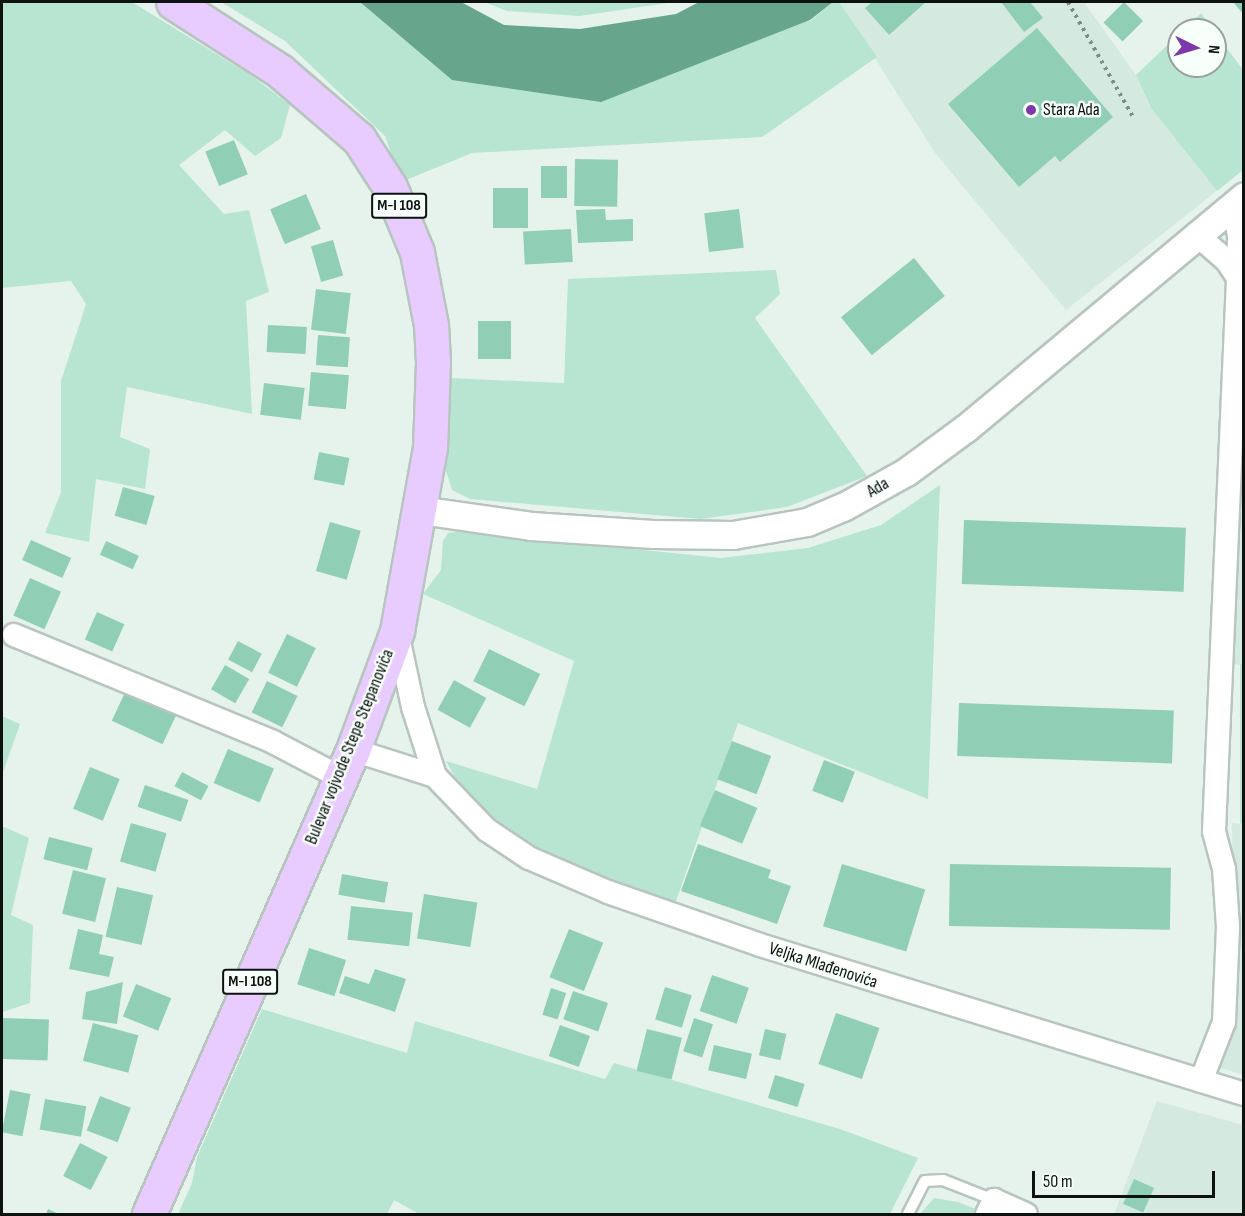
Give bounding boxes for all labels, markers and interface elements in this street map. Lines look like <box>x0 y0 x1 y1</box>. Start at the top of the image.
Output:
north arrow <box>1167 18 1227 78</box>
text: N <box>1204 44 1223 55</box>
place label: Stara Ada <box>1043 99 1100 121</box>
marker: Stara Ada <box>1024 103 1038 117</box>
road number: M-I 108 <box>370 193 428 219</box>
street label: Ada <box>863 473 893 503</box>
street label: Bulevar vojvode Stepe Stepanovića <box>301 646 399 848</box>
street label: Veljka Mlađenovića <box>766 938 880 994</box>
road number: M-I 108 <box>222 969 278 995</box>
scale bar <box>1035 1159 1218 1197</box>
text: 50 m <box>1043 1171 1073 1192</box>

